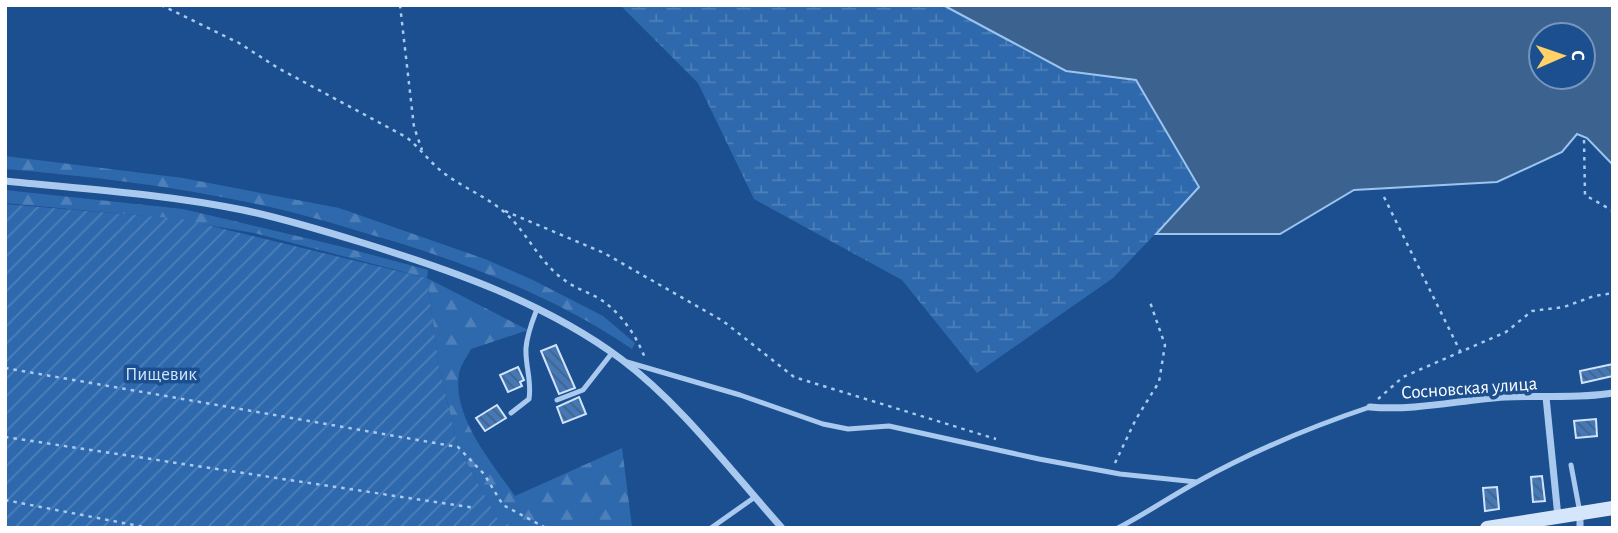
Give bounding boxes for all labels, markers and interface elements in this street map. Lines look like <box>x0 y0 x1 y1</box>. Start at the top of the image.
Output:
north arrow <box>1527 21 1597 91</box>
text: С <box>1568 50 1587 61</box>
park label: Пищевик <box>125 365 197 384</box>
street label: Сосновская улица <box>1400 374 1538 403</box>

